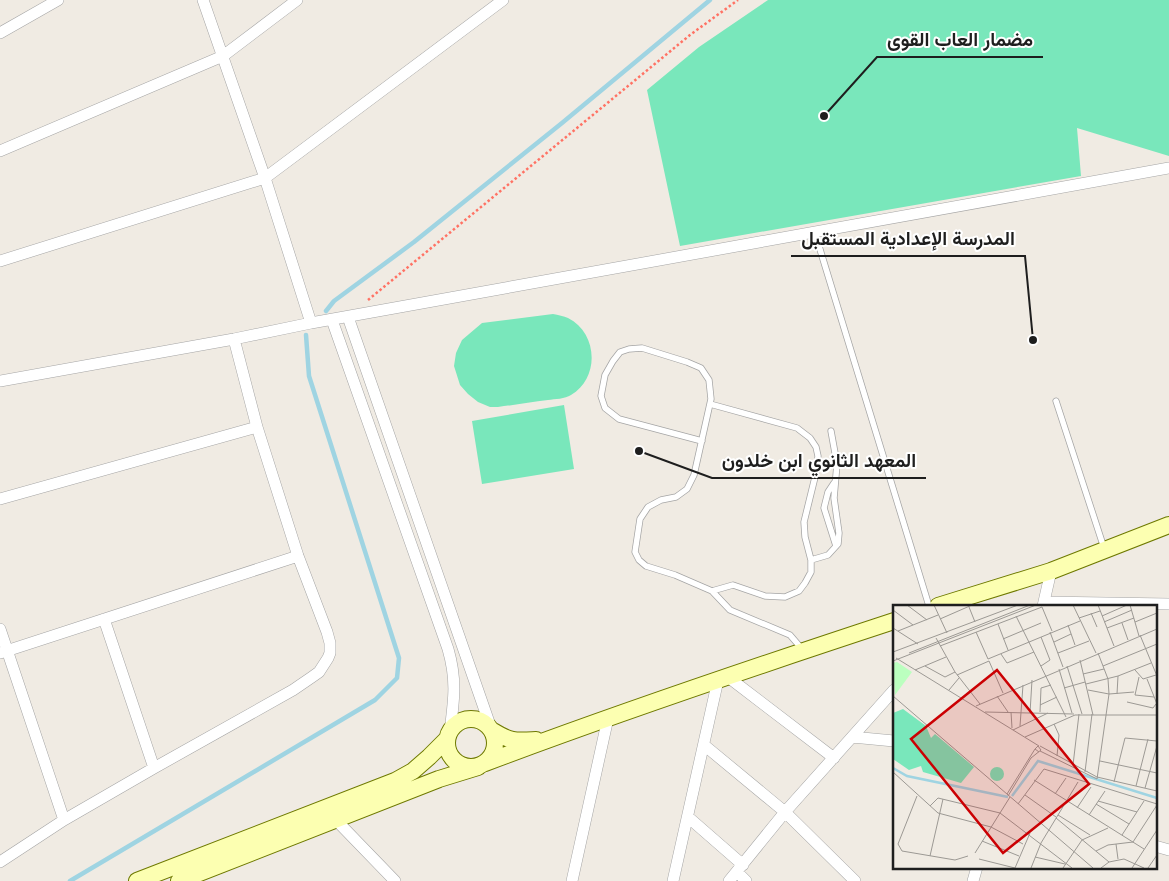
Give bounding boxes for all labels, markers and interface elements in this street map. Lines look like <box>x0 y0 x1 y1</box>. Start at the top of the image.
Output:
callout: مضمار العاب القوى <box>877 23 1043 57</box>
text: مضمار العاب القوى <box>887 27 1033 53</box>
callout: المدرسة الإعدادية المستقبل <box>791 222 1025 256</box>
text: المدرسة الإعدادية المستقبل <box>801 226 1015 252</box>
callout: المعهد الثانوي ابن خلدون <box>712 444 926 478</box>
text: المعهد الثانوي ابن خلدون <box>722 448 916 477</box>
inset map <box>893 605 1156 868</box>

